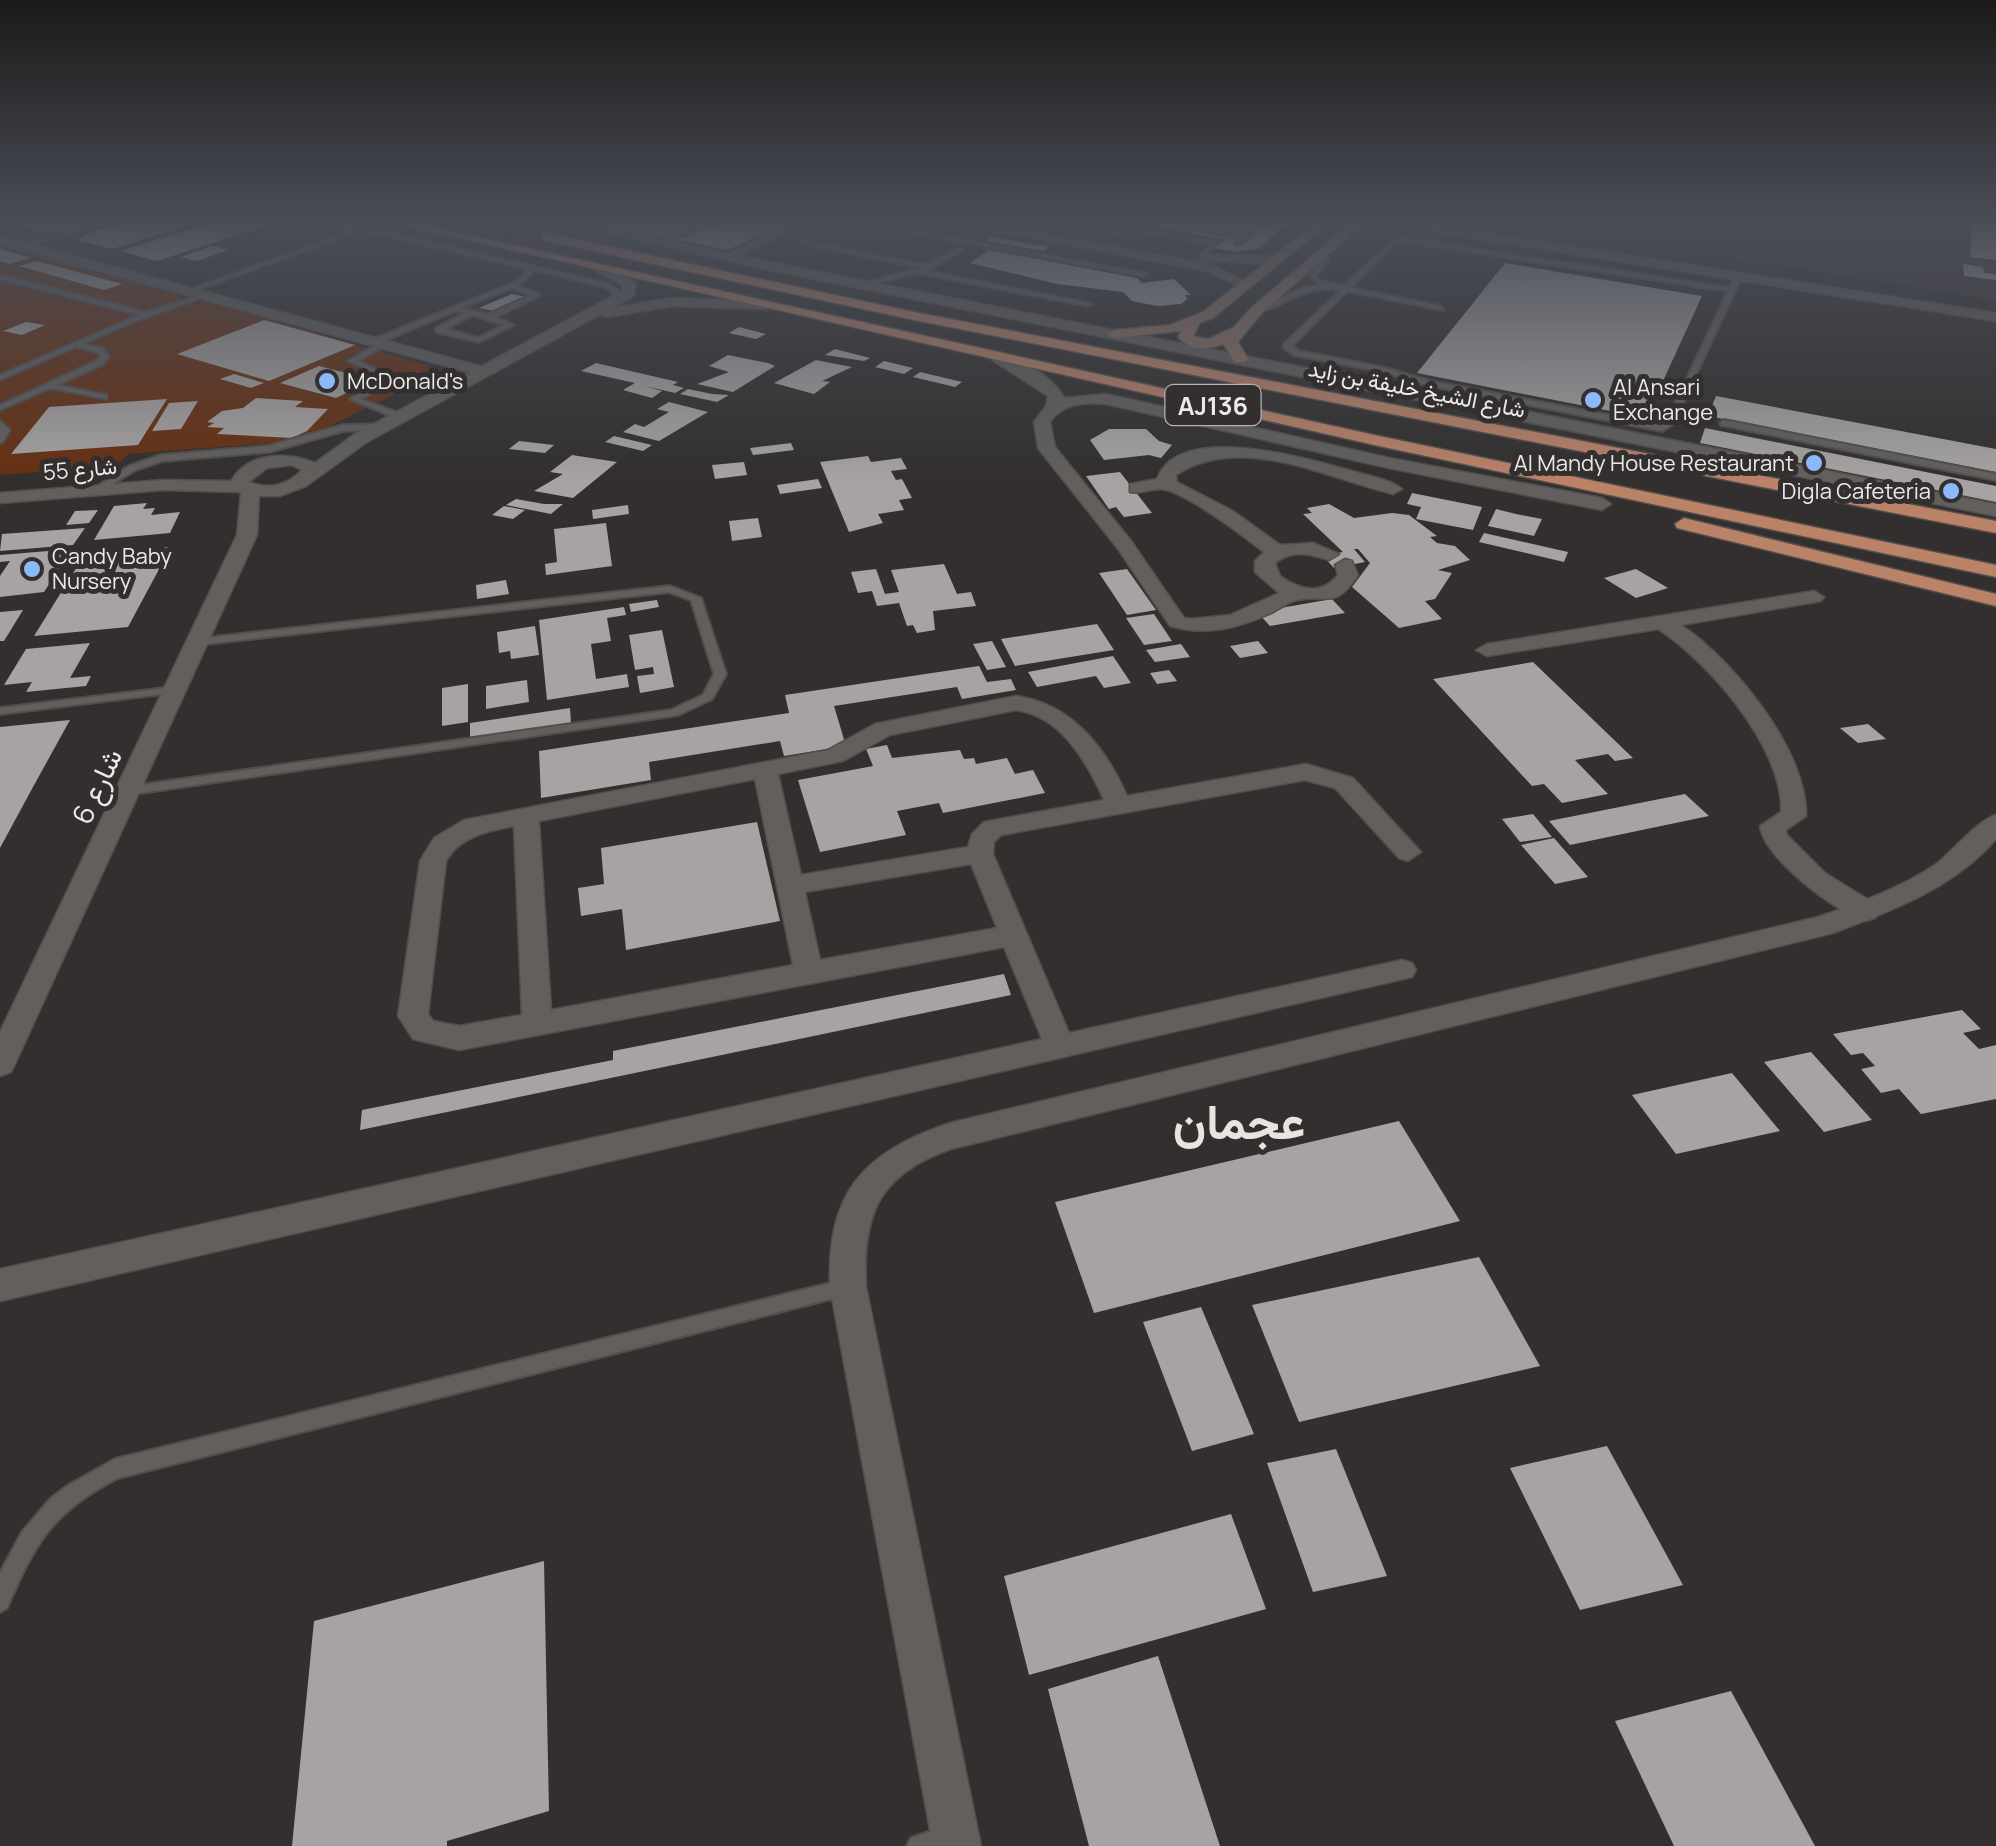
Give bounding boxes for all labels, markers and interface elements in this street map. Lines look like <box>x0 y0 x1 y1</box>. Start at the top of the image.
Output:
street label: شارع الشيخ خليفة بن زايد <box>1306 353 1528 425</box>
place label: McDonald's <box>347 366 463 396</box>
marker: McDonald's <box>316 370 338 392</box>
place label: Al Ansari Exchange <box>1613 372 1713 427</box>
road number: AJ136 <box>1166 385 1260 425</box>
marker: Al Ansari Exchange <box>1582 389 1604 411</box>
place label: Al Mandy House Restaurant <box>1514 448 1794 478</box>
street label: شارع 55 <box>42 451 118 487</box>
marker: Al Mandy House Restaurant <box>1803 452 1825 474</box>
place label: Digla Cafeteria <box>1782 476 1931 506</box>
marker: Digla Cafeteria <box>1940 480 1962 502</box>
place label: Candy Baby Nursery <box>52 541 172 596</box>
marker: Candy Baby Nursery <box>21 558 43 580</box>
street label: شارع 6 <box>62 742 131 830</box>
district label: عجمان <box>1173 1088 1305 1153</box>

